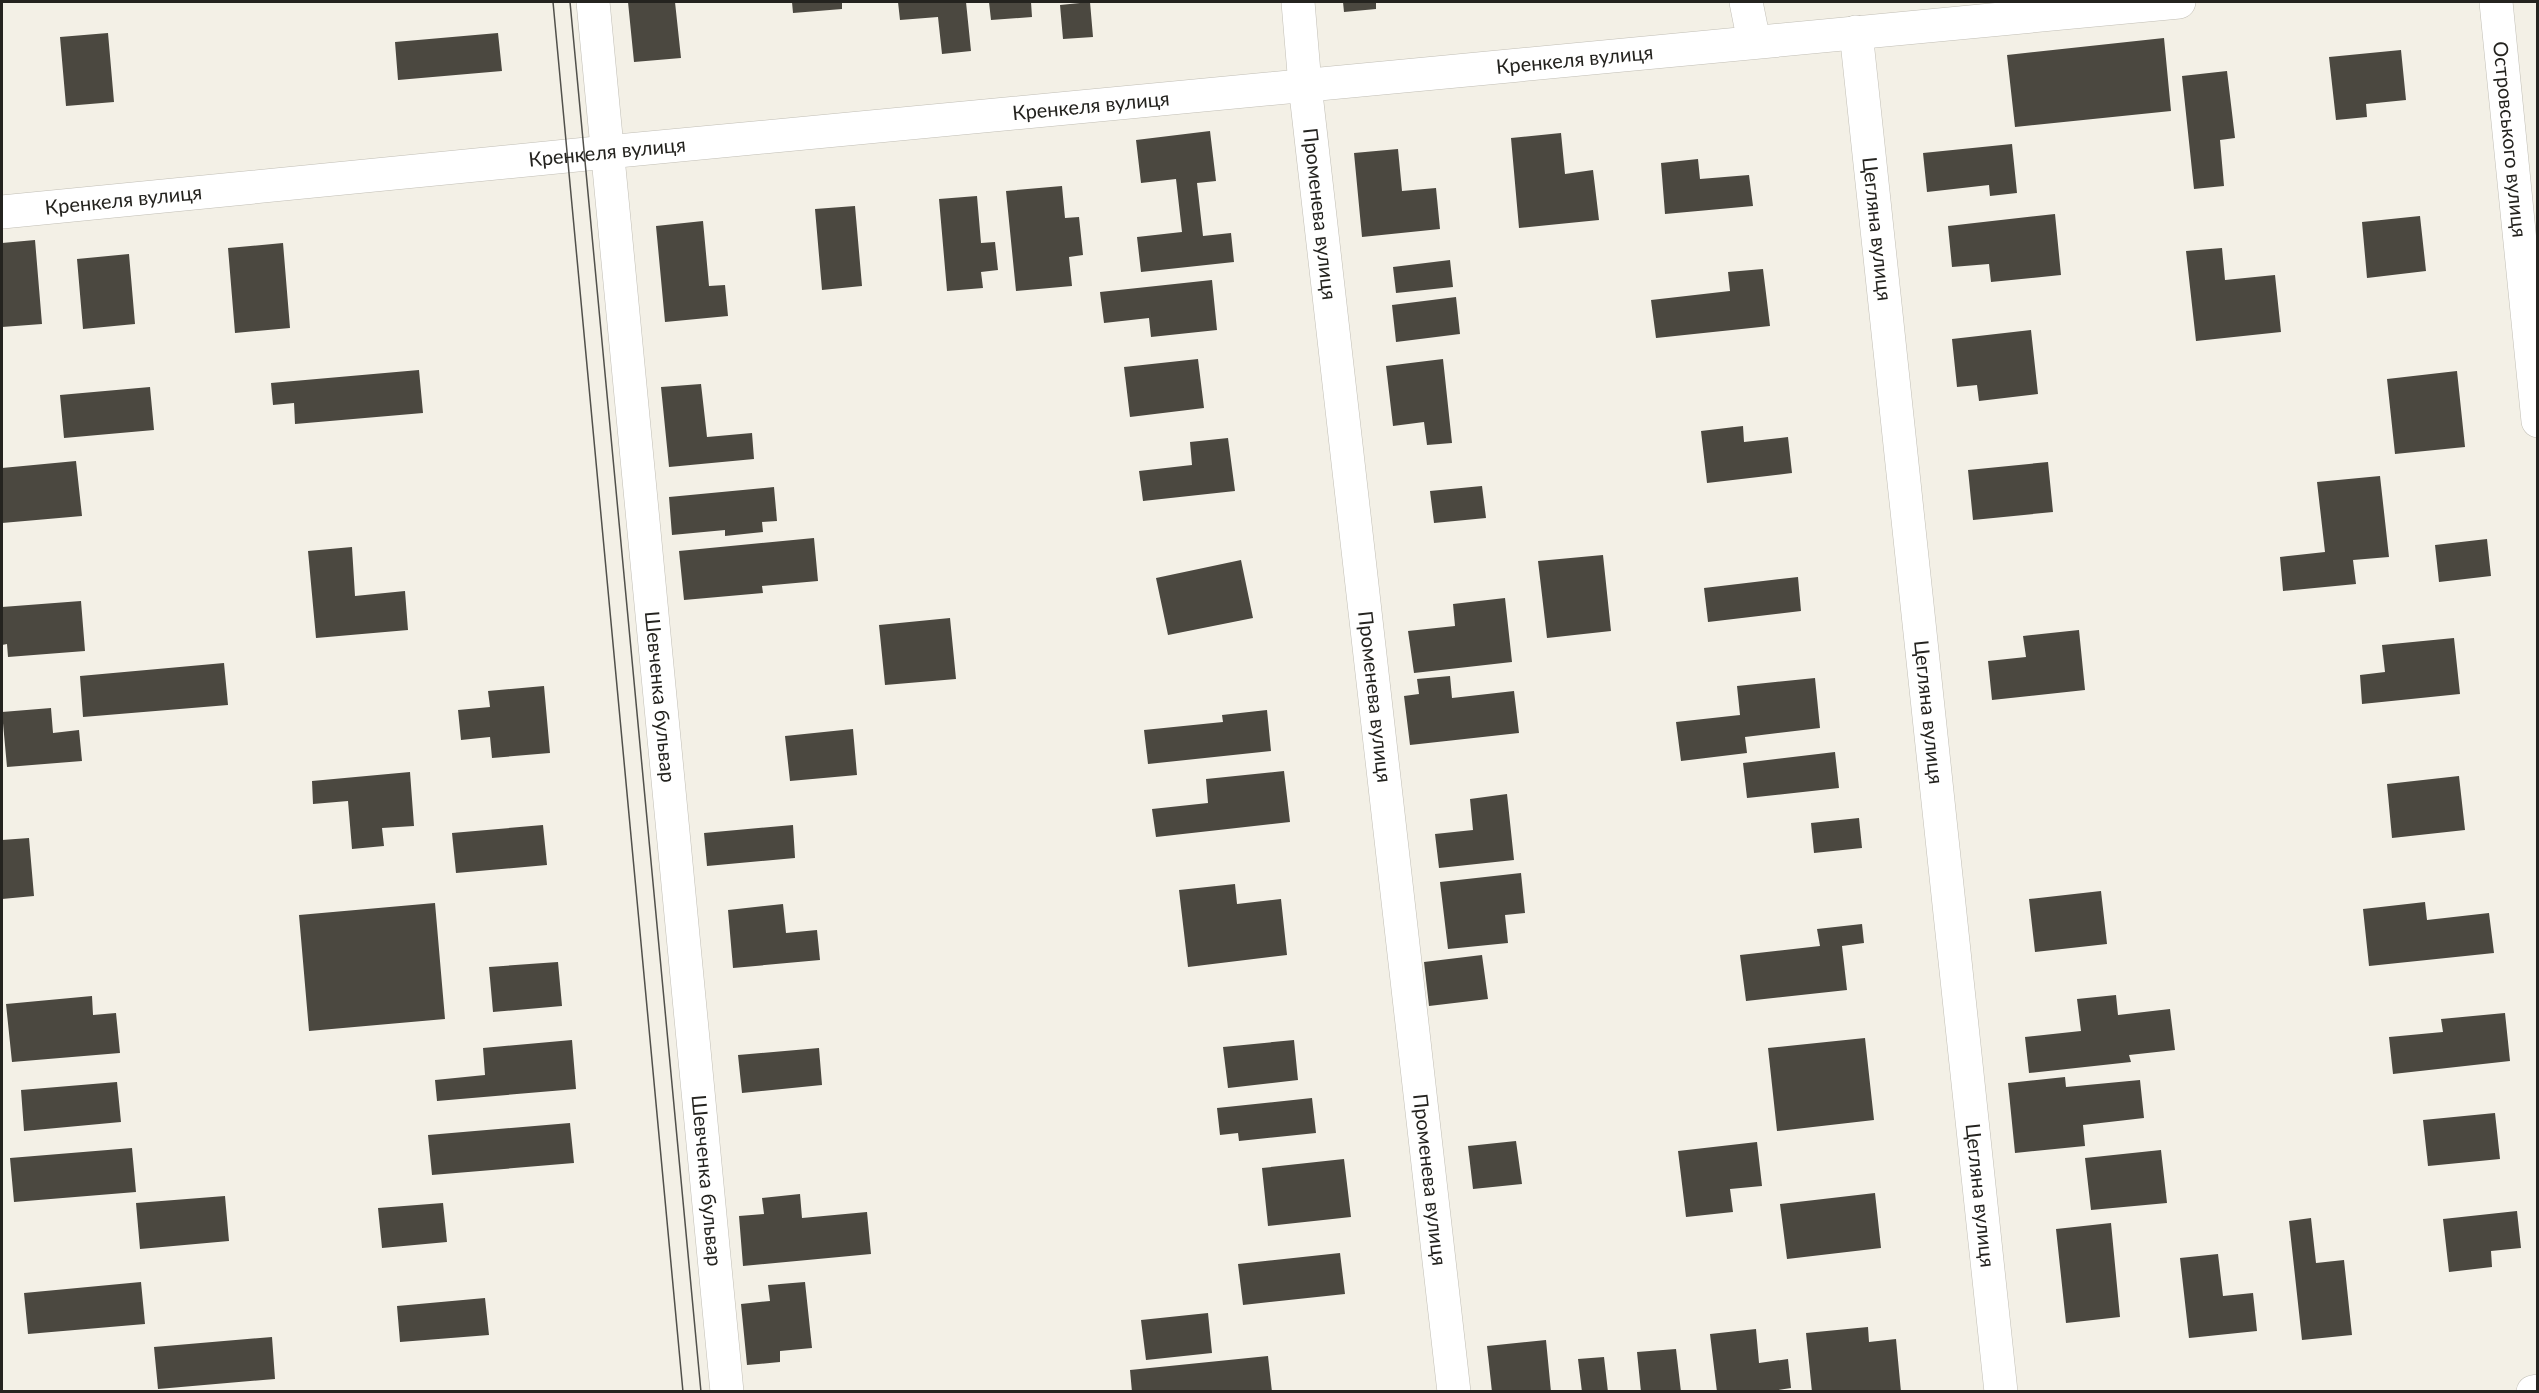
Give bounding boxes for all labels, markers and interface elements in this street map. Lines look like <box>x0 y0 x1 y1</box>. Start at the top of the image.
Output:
street label: Кренкеля вулиця <box>1495 39 1654 78</box>
street label: Островського вулиця <box>2489 40 2533 238</box>
street label: Кренкеля вулиця <box>1011 85 1170 124</box>
street label: Променева вулиця <box>1299 127 1342 301</box>
street label: Кренкеля вулиця <box>527 132 687 171</box>
street label: Цегляна вулиця <box>1858 156 1898 302</box>
street label: Кренкеля вулиця <box>44 179 203 219</box>
street label: Променева вулиця <box>1354 609 1397 784</box>
street label: Шевченка бульвар <box>641 610 681 784</box>
street label: Цегляна вулиця <box>1910 639 1949 785</box>
street label: Променева вулиця <box>1409 1092 1452 1267</box>
street label: Шевченка бульвар <box>687 1093 728 1267</box>
street label: Цегляна вулиця <box>1961 1122 2001 1269</box>

